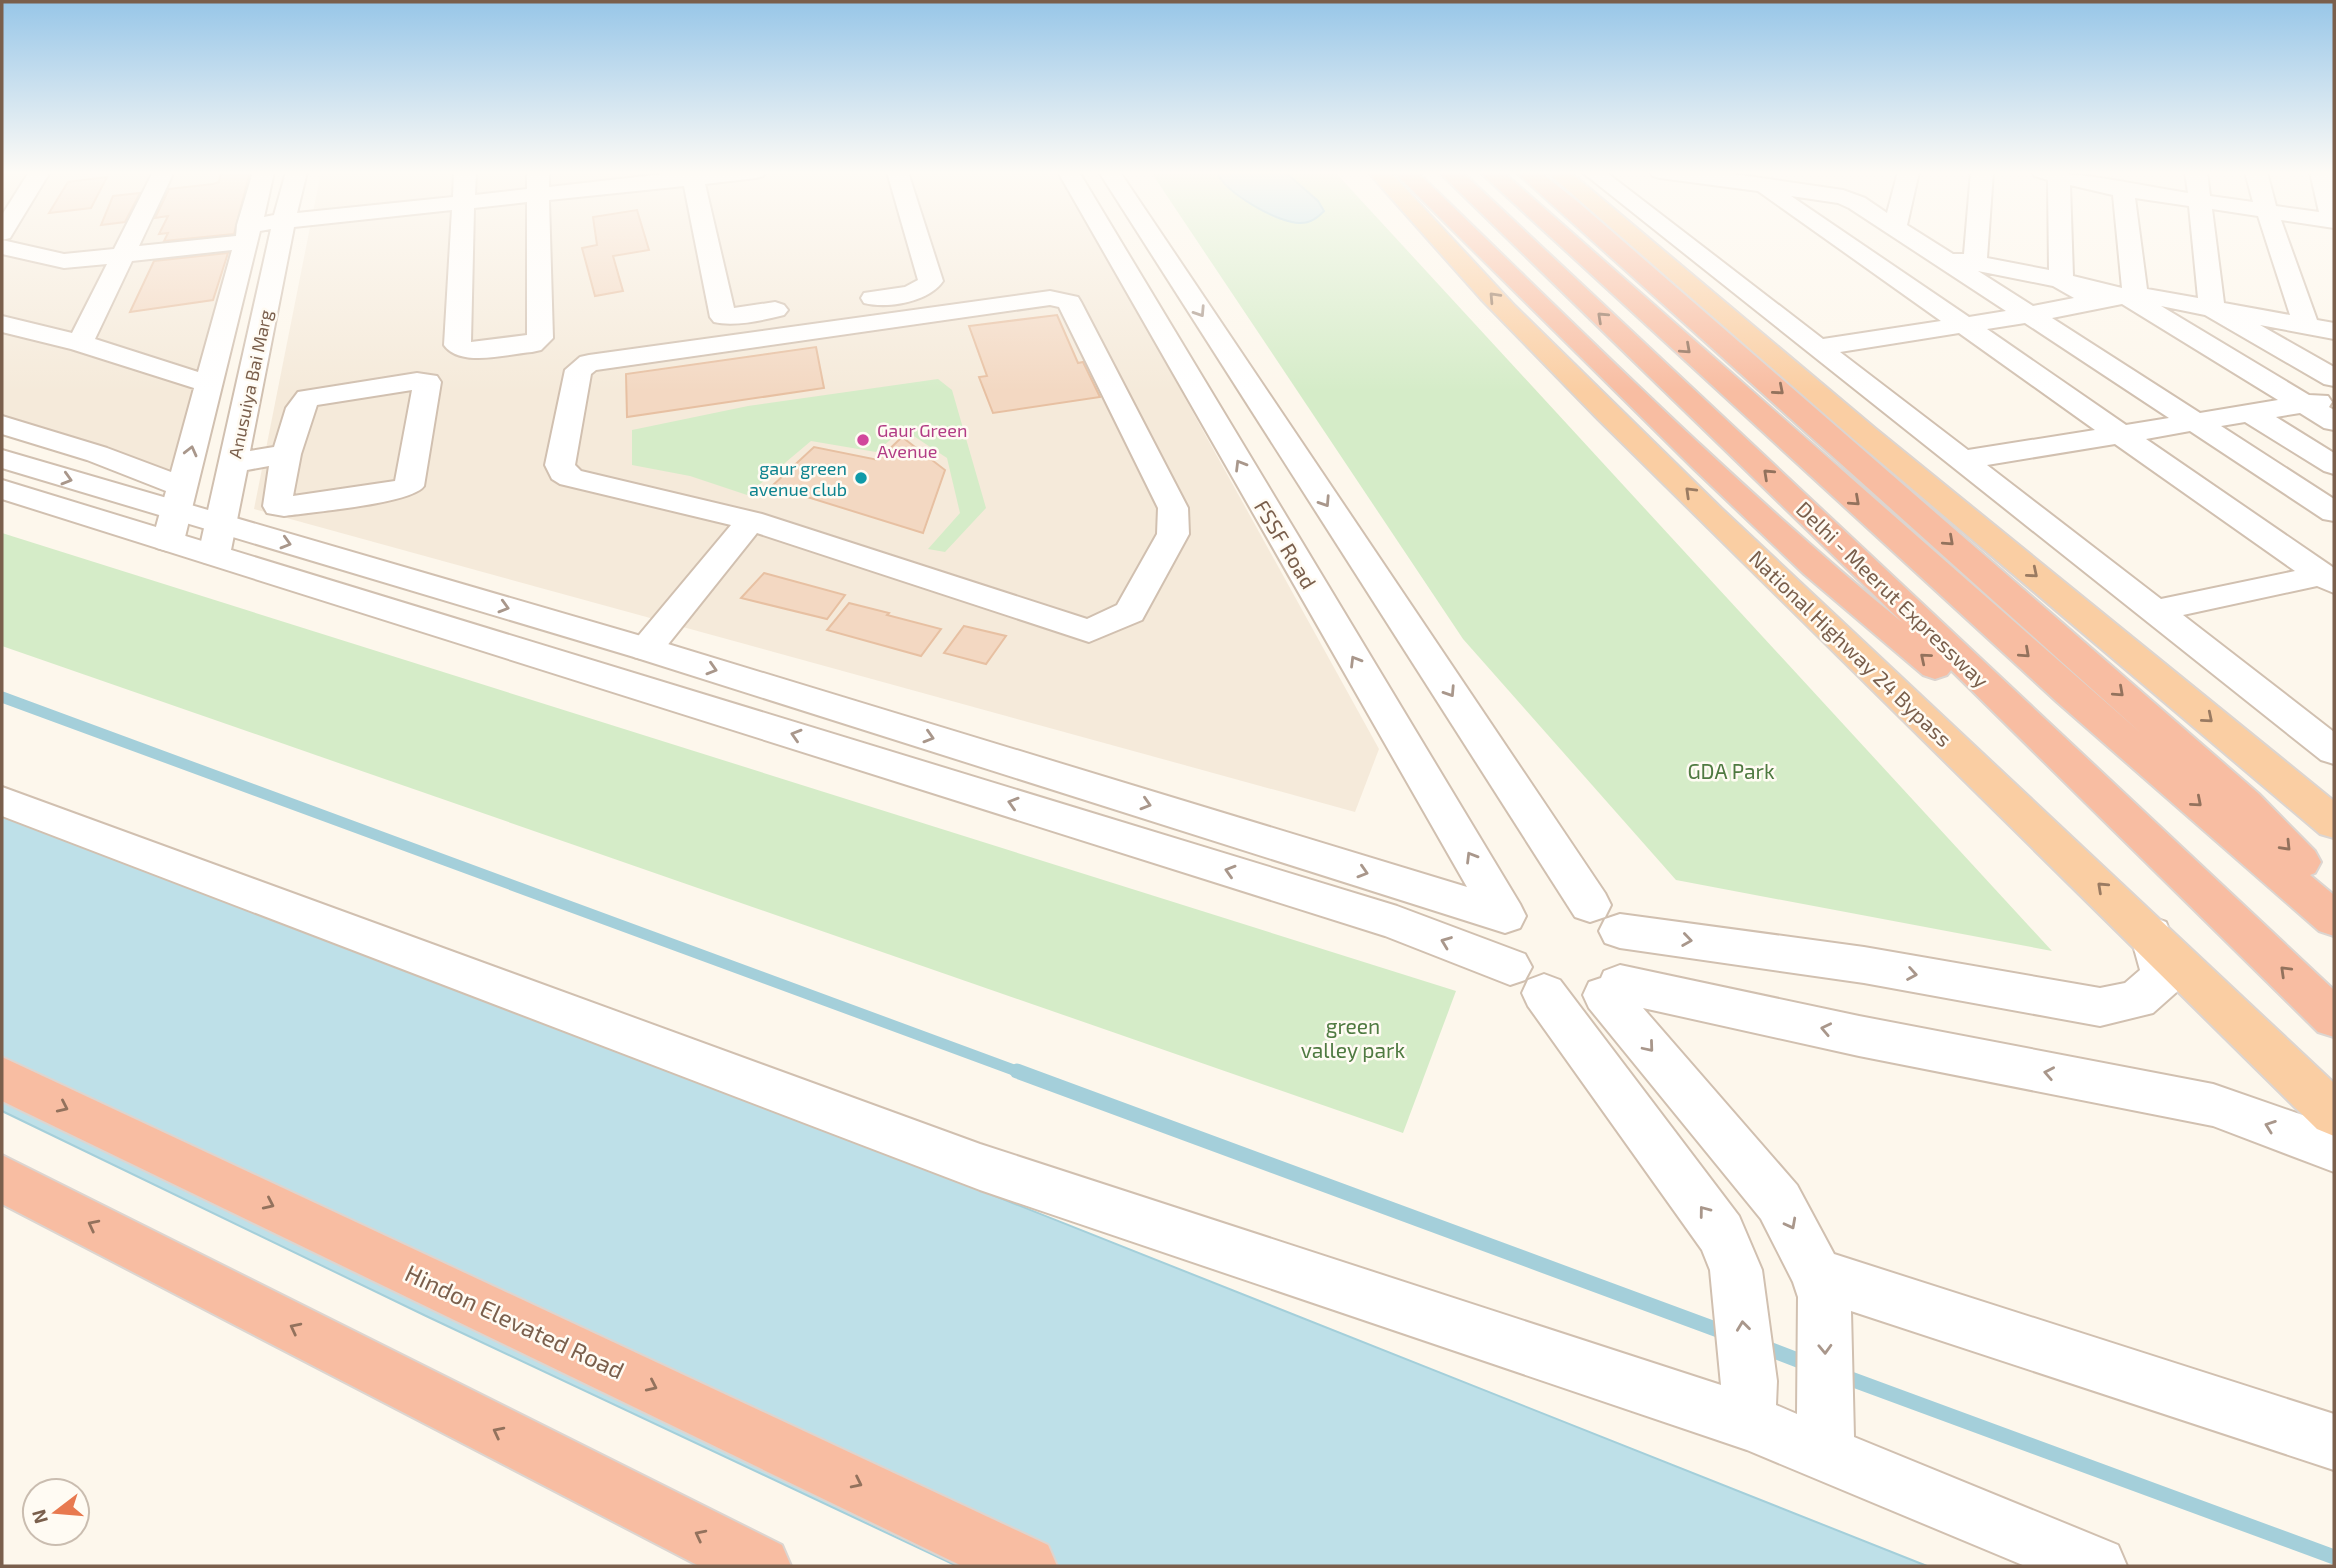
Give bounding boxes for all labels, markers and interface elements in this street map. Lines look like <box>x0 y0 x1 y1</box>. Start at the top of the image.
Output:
one-way arrow <box>1490 292 1502 305</box>
one-way arrow <box>1192 304 1205 317</box>
street label: Anusuiya Bai Marg <box>223 308 277 460</box>
one-way arrow <box>1598 313 1611 326</box>
one-way arrow <box>1678 341 1691 354</box>
one-way arrow <box>1770 382 1783 394</box>
place label: Gaur Green Avenue <box>877 419 967 462</box>
marker: Gaur Green Avenue <box>855 432 871 448</box>
one-way arrow <box>183 445 197 457</box>
place label: gaur green avenue club <box>749 457 847 500</box>
one-way arrow <box>1235 460 1248 473</box>
one-way arrow <box>1763 469 1776 482</box>
marker: gaur green avenue club <box>853 470 869 486</box>
one-way arrow <box>61 471 73 486</box>
one-way arrow <box>1685 488 1698 501</box>
one-way arrow <box>1847 493 1860 505</box>
one-way arrow <box>1317 494 1329 507</box>
street label: FSSF Road <box>1250 495 1322 593</box>
street label: Delhi - Meerut Expressway <box>1792 496 1994 692</box>
one-way arrow <box>1941 533 1954 545</box>
one-way arrow <box>280 535 292 549</box>
street label: National Highway 24 Bypass <box>1745 545 1957 751</box>
one-way arrow <box>2025 564 2037 577</box>
one-way arrow <box>498 599 510 613</box>
one-way arrow <box>2017 645 2030 657</box>
one-way arrow <box>1921 654 1933 667</box>
one-way arrow <box>1350 656 1363 669</box>
one-way arrow <box>705 661 717 675</box>
one-way arrow <box>1442 684 1454 697</box>
one-way arrow <box>2111 684 2124 696</box>
one-way arrow <box>2199 710 2212 722</box>
one-way arrow <box>922 728 934 743</box>
one-way arrow <box>790 729 802 744</box>
park label: GDA Park <box>1687 758 1775 783</box>
one-way arrow <box>2189 794 2202 806</box>
one-way arrow <box>1140 796 1152 811</box>
one-way arrow <box>1008 797 1020 811</box>
one-way arrow <box>2278 838 2291 851</box>
one-way arrow <box>1466 852 1479 865</box>
one-way arrow <box>1357 863 1369 878</box>
one-way arrow <box>1225 865 1237 879</box>
one-way arrow <box>2097 883 2110 896</box>
one-way arrow <box>1681 932 1693 947</box>
one-way arrow <box>1441 936 1453 950</box>
one-way arrow <box>1906 966 1918 981</box>
one-way arrow <box>2280 967 2293 980</box>
park label: green valley park <box>1301 1013 1406 1062</box>
one-way arrow <box>1820 1023 1832 1038</box>
one-way arrow <box>1641 1038 1653 1051</box>
one-way arrow <box>2043 1067 2055 1082</box>
one-way arrow <box>56 1099 68 1113</box>
one-way arrow <box>2265 1120 2277 1134</box>
one-way arrow <box>262 1196 274 1210</box>
one-way arrow <box>1699 1206 1712 1219</box>
one-way arrow <box>1783 1217 1796 1229</box>
one-way arrow <box>88 1219 100 1233</box>
street label: Hindon Elevated Road <box>401 1258 629 1384</box>
one-way arrow <box>1735 1320 1750 1332</box>
one-way arrow <box>290 1323 302 1337</box>
one-way arrow <box>1818 1344 1833 1355</box>
one-way arrow <box>645 1377 657 1391</box>
one-way arrow <box>493 1426 505 1440</box>
one-way arrow <box>850 1475 862 1489</box>
north arrow <box>21 1477 91 1547</box>
text: N <box>26 1507 52 1527</box>
one-way arrow <box>695 1530 707 1544</box>

